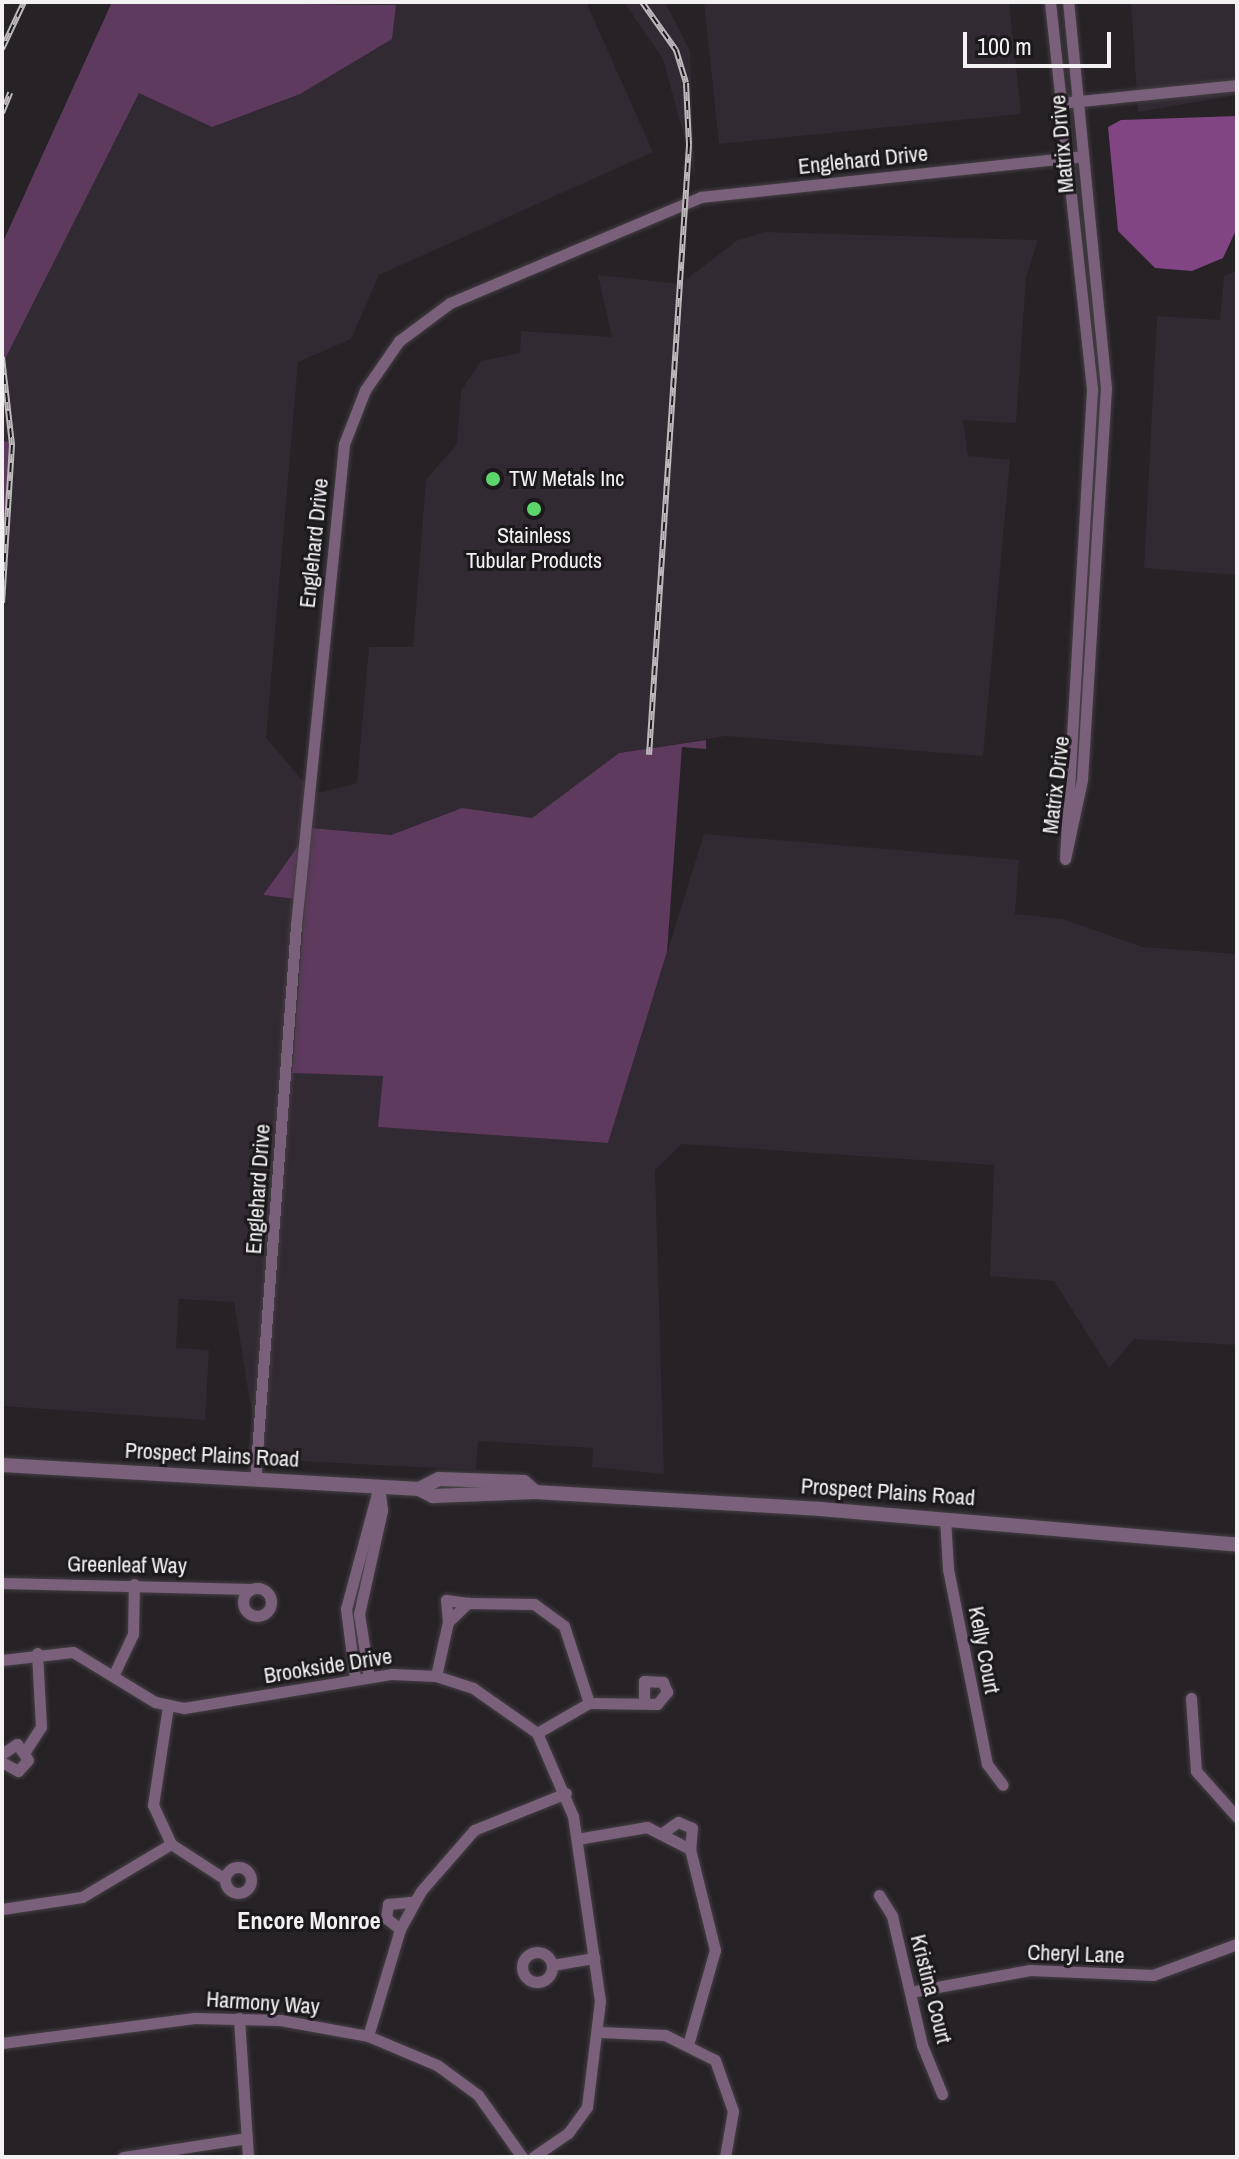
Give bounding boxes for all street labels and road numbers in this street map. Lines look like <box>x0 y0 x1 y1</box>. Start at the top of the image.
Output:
street label: Matrix Drive <box>1045 94 1079 194</box>
street label: Englehard Drive <box>797 140 929 180</box>
street label: Englehard Drive <box>294 477 334 609</box>
street label: Matrix Drive <box>1037 735 1075 835</box>
street label: Englehard Drive <box>240 1123 276 1255</box>
street label: Prospect Plains Road <box>124 1437 300 1473</box>
street label: Prospect Plains Road <box>800 1473 976 1511</box>
street label: Greenleaf Way <box>67 1551 187 1579</box>
street label: Kelly Court <box>963 1604 1005 1696</box>
street label: Brookside Drive <box>262 1643 394 1689</box>
street label: Kristina Court <box>905 1932 957 2046</box>
street label: Cheryl Lane <box>1027 1939 1125 1969</box>
street label: Harmony Way <box>205 1986 321 2020</box>

